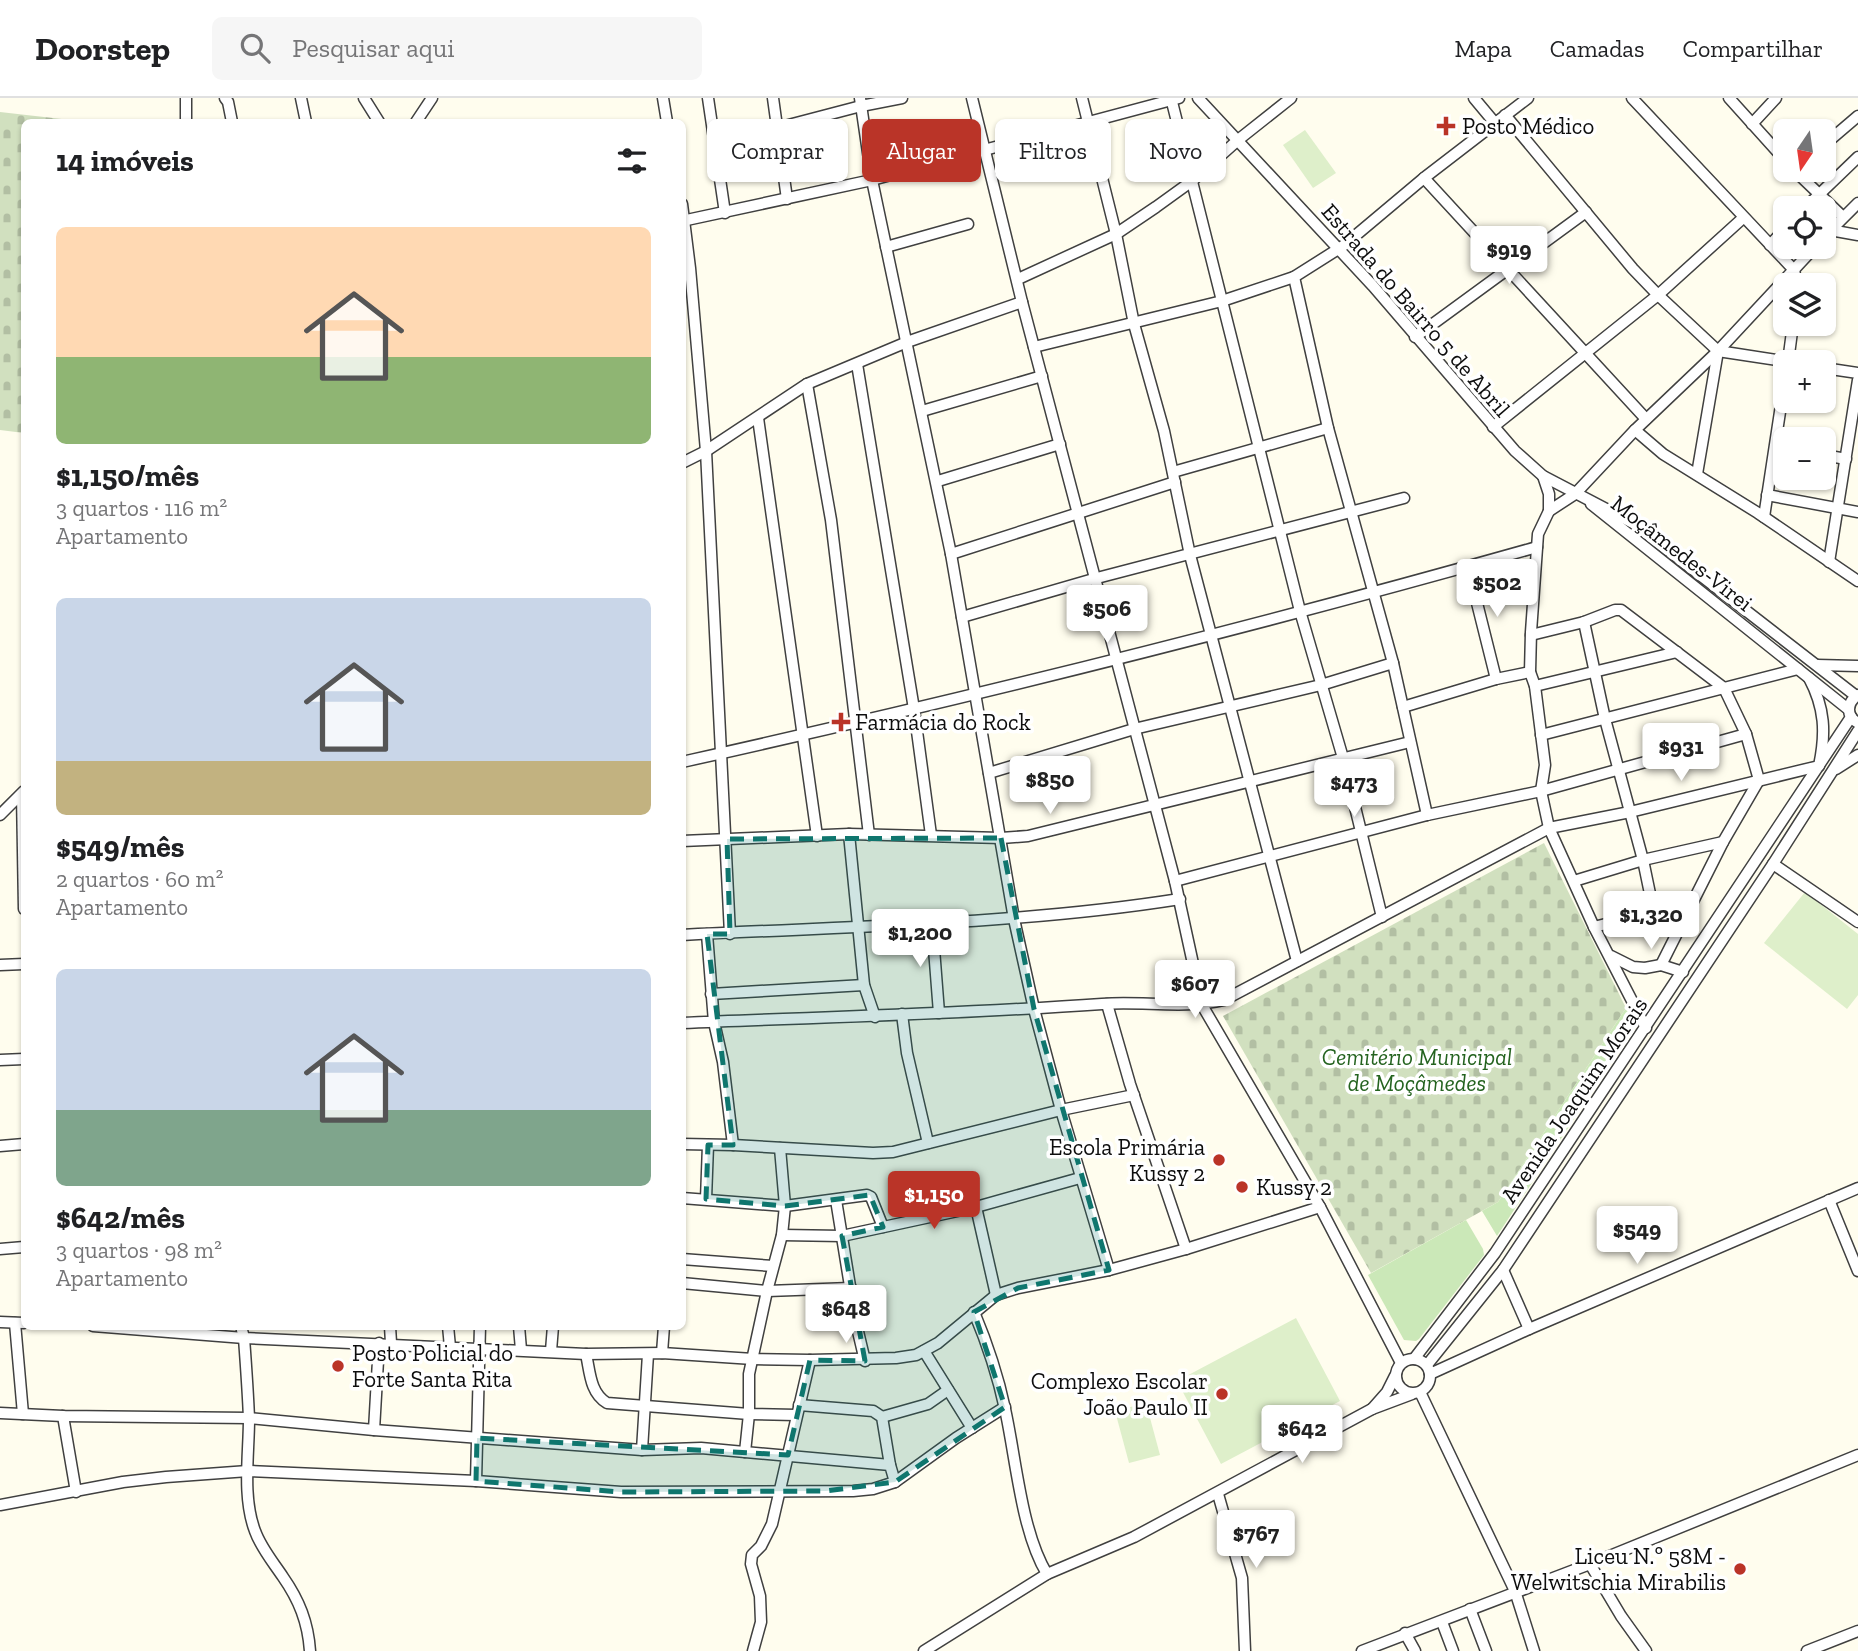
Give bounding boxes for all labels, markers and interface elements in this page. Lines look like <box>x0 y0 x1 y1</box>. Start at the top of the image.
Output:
search box <box>212 17 702 80</box>
text: Doorstep <box>35 29 170 68</box>
icon: search <box>236 29 274 67</box>
text: Pesquisar aqui <box>292 32 455 64</box>
text: Mapa <box>1454 34 1512 63</box>
text: Camadas <box>1550 34 1644 63</box>
text: Compartilhar <box>1682 34 1823 63</box>
place label: Posto Médico <box>1462 112 1594 140</box>
marker: Posto Médico <box>1436 116 1456 136</box>
chip: Comprar <box>707 119 848 182</box>
chip: Alugar <box>862 119 981 182</box>
chip: Filtros <box>995 119 1111 182</box>
chip: Novo <box>1125 119 1226 182</box>
north arrow <box>1773 119 1836 182</box>
map controls <box>1773 119 1836 490</box>
icon: filters <box>613 142 651 180</box>
text: 14 imóveis <box>56 143 194 179</box>
button: locate <box>1773 196 1836 259</box>
street label: Estrada do Bairro 5 de Abril <box>1316 198 1516 422</box>
pin: $919 <box>1468 226 1550 286</box>
text: $919 <box>1486 235 1532 263</box>
icon: home <box>291 273 417 399</box>
button: layers <box>1773 273 1836 336</box>
button: + <box>1773 350 1836 413</box>
button: − <box>1773 427 1836 490</box>
text: $1,150/mês <box>56 458 199 494</box>
street label: Moçâmedes-Virei <box>1606 489 1758 617</box>
text: 3 quartos · 116 m² <box>56 494 227 522</box>
text: Apartamento <box>56 522 188 550</box>
pin: $502 <box>1456 560 1538 619</box>
text: $502 <box>1473 568 1521 596</box>
pin: $506 <box>1066 586 1148 645</box>
text: $506 <box>1083 594 1131 622</box>
icon: home <box>291 644 417 770</box>
place label: Farmácia do Rock <box>855 708 1031 736</box>
marker: Farmácia do Rock <box>833 714 849 730</box>
pin: $931 <box>1640 724 1722 783</box>
text: $931 <box>1658 732 1704 760</box>
pin: $850 <box>1009 756 1091 816</box>
pin: $473 <box>1313 760 1395 819</box>
text: $850 <box>1026 765 1074 793</box>
text: $473 <box>1330 768 1378 796</box>
text: $549/mês <box>56 829 185 865</box>
text: 2 quartos · 60 m² <box>56 865 223 893</box>
pin: $1,320 <box>1594 892 1708 951</box>
text: Apartamento <box>56 893 188 921</box>
text: $1,320 <box>1619 900 1683 928</box>
pin: $1,200 <box>863 910 977 969</box>
text: $1,200 <box>888 918 952 946</box>
pin: $607 <box>1154 960 1236 1020</box>
text: $607 <box>1171 969 1219 997</box>
street label: Avenida Joaquim Morais <box>1495 992 1653 1208</box>
icon: home <box>291 1015 417 1141</box>
park label: Cemitério Municipal de Moçâmedes <box>1322 1043 1512 1097</box>
place label: Escola Primária Kussy 2 <box>1049 1133 1205 1187</box>
marker: Escola Primária Kussy 2 <box>1211 1152 1227 1168</box>
pin: $1,150 <box>877 1172 991 1231</box>
place label: Kussy 2 <box>1256 1173 1332 1201</box>
marker: Kussy 2 <box>1234 1179 1250 1195</box>
text: $1,150 <box>904 1180 964 1208</box>
text: $642/mês <box>56 1200 185 1236</box>
pin: $549 <box>1596 1206 1678 1266</box>
text: $549 <box>1613 1215 1661 1243</box>
text: 3 quartos · 98 m² <box>56 1236 222 1264</box>
text: Apartamento <box>56 1264 188 1292</box>
pin: $648 <box>805 1286 887 1345</box>
text: $648 <box>821 1294 871 1322</box>
place label: Posto Policial do Forte Santa Rita <box>352 1339 513 1393</box>
marker: Posto Policial do Forte Santa Rita <box>330 1358 346 1374</box>
place label: Complexo Escolar João Paulo II <box>1031 1367 1208 1421</box>
marker: Complexo Escolar João Paulo II <box>1214 1386 1230 1402</box>
pin: $642 <box>1261 1406 1343 1465</box>
text: $642 <box>1277 1414 1327 1442</box>
pin: $767 <box>1215 1510 1297 1570</box>
text: $767 <box>1233 1519 1279 1547</box>
place label: Liceu N.º 58M - Welwitschia Mirabilis <box>1511 1542 1726 1596</box>
marker: Liceu N.º 58M - Welwitschia Mirabilis <box>1732 1561 1748 1577</box>

